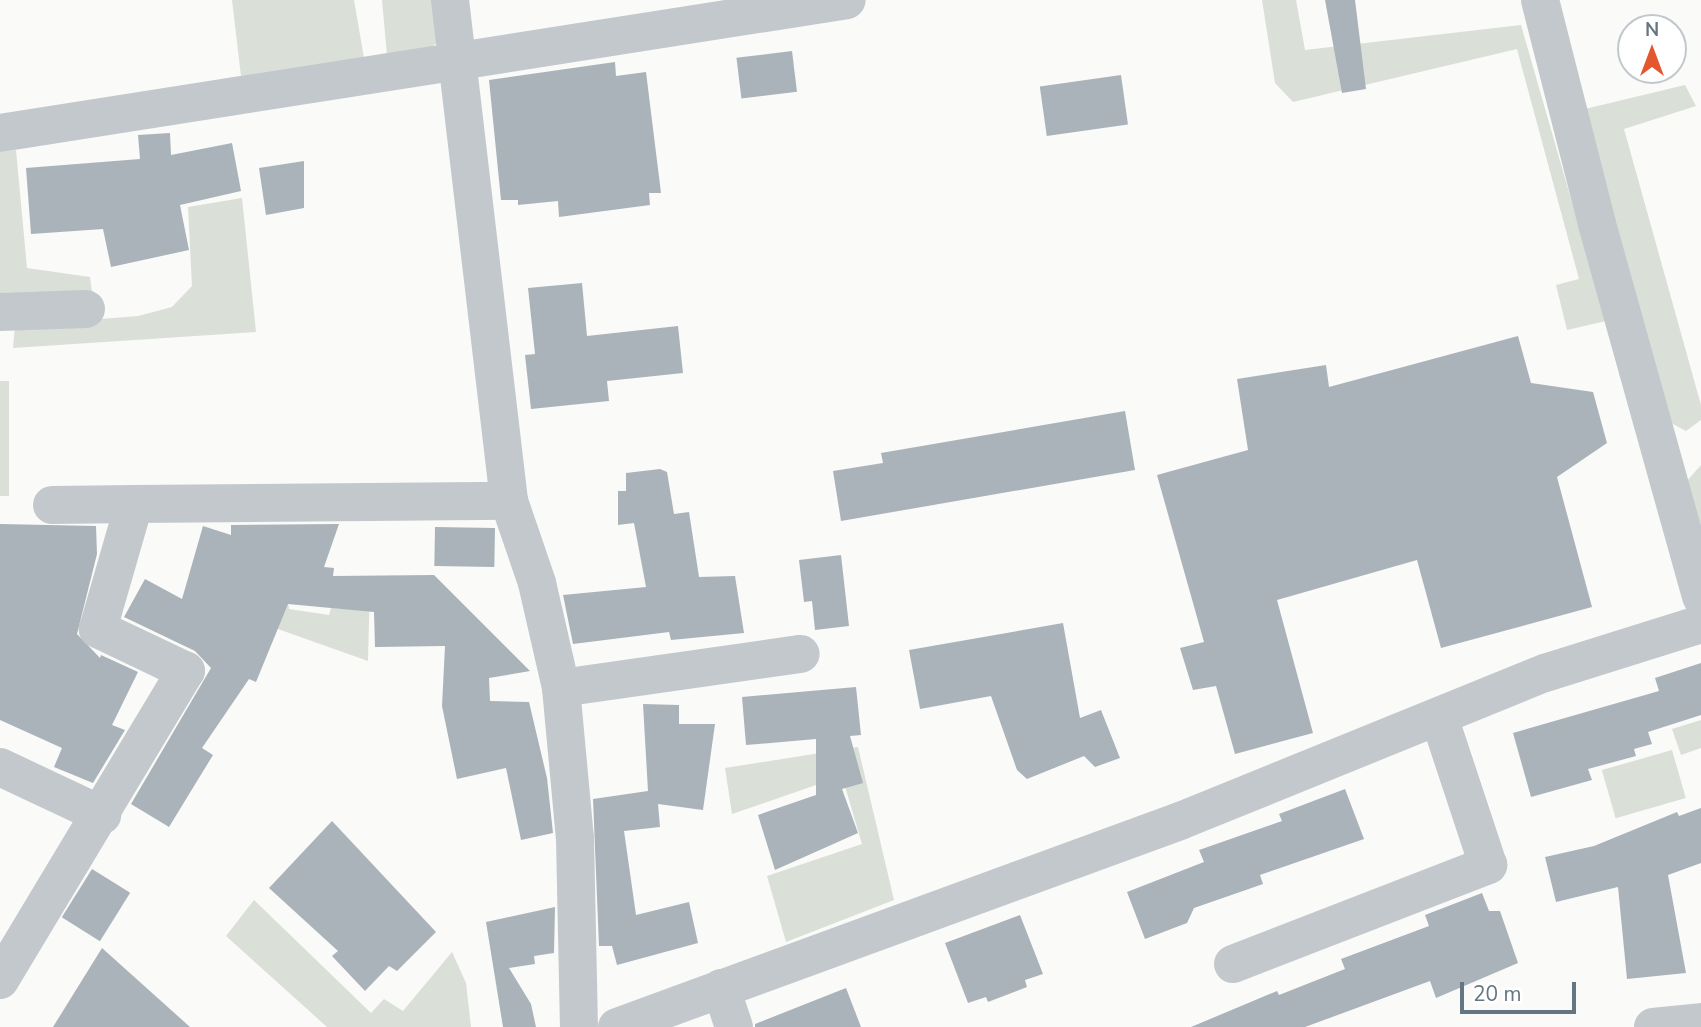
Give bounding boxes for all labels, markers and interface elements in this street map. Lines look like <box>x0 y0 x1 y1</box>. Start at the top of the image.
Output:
north arrow <box>1617 14 1687 84</box>
text: N <box>1645 17 1659 43</box>
scale bar <box>1463 968 1578 1012</box>
text: 20 m <box>1473 980 1522 1008</box>

